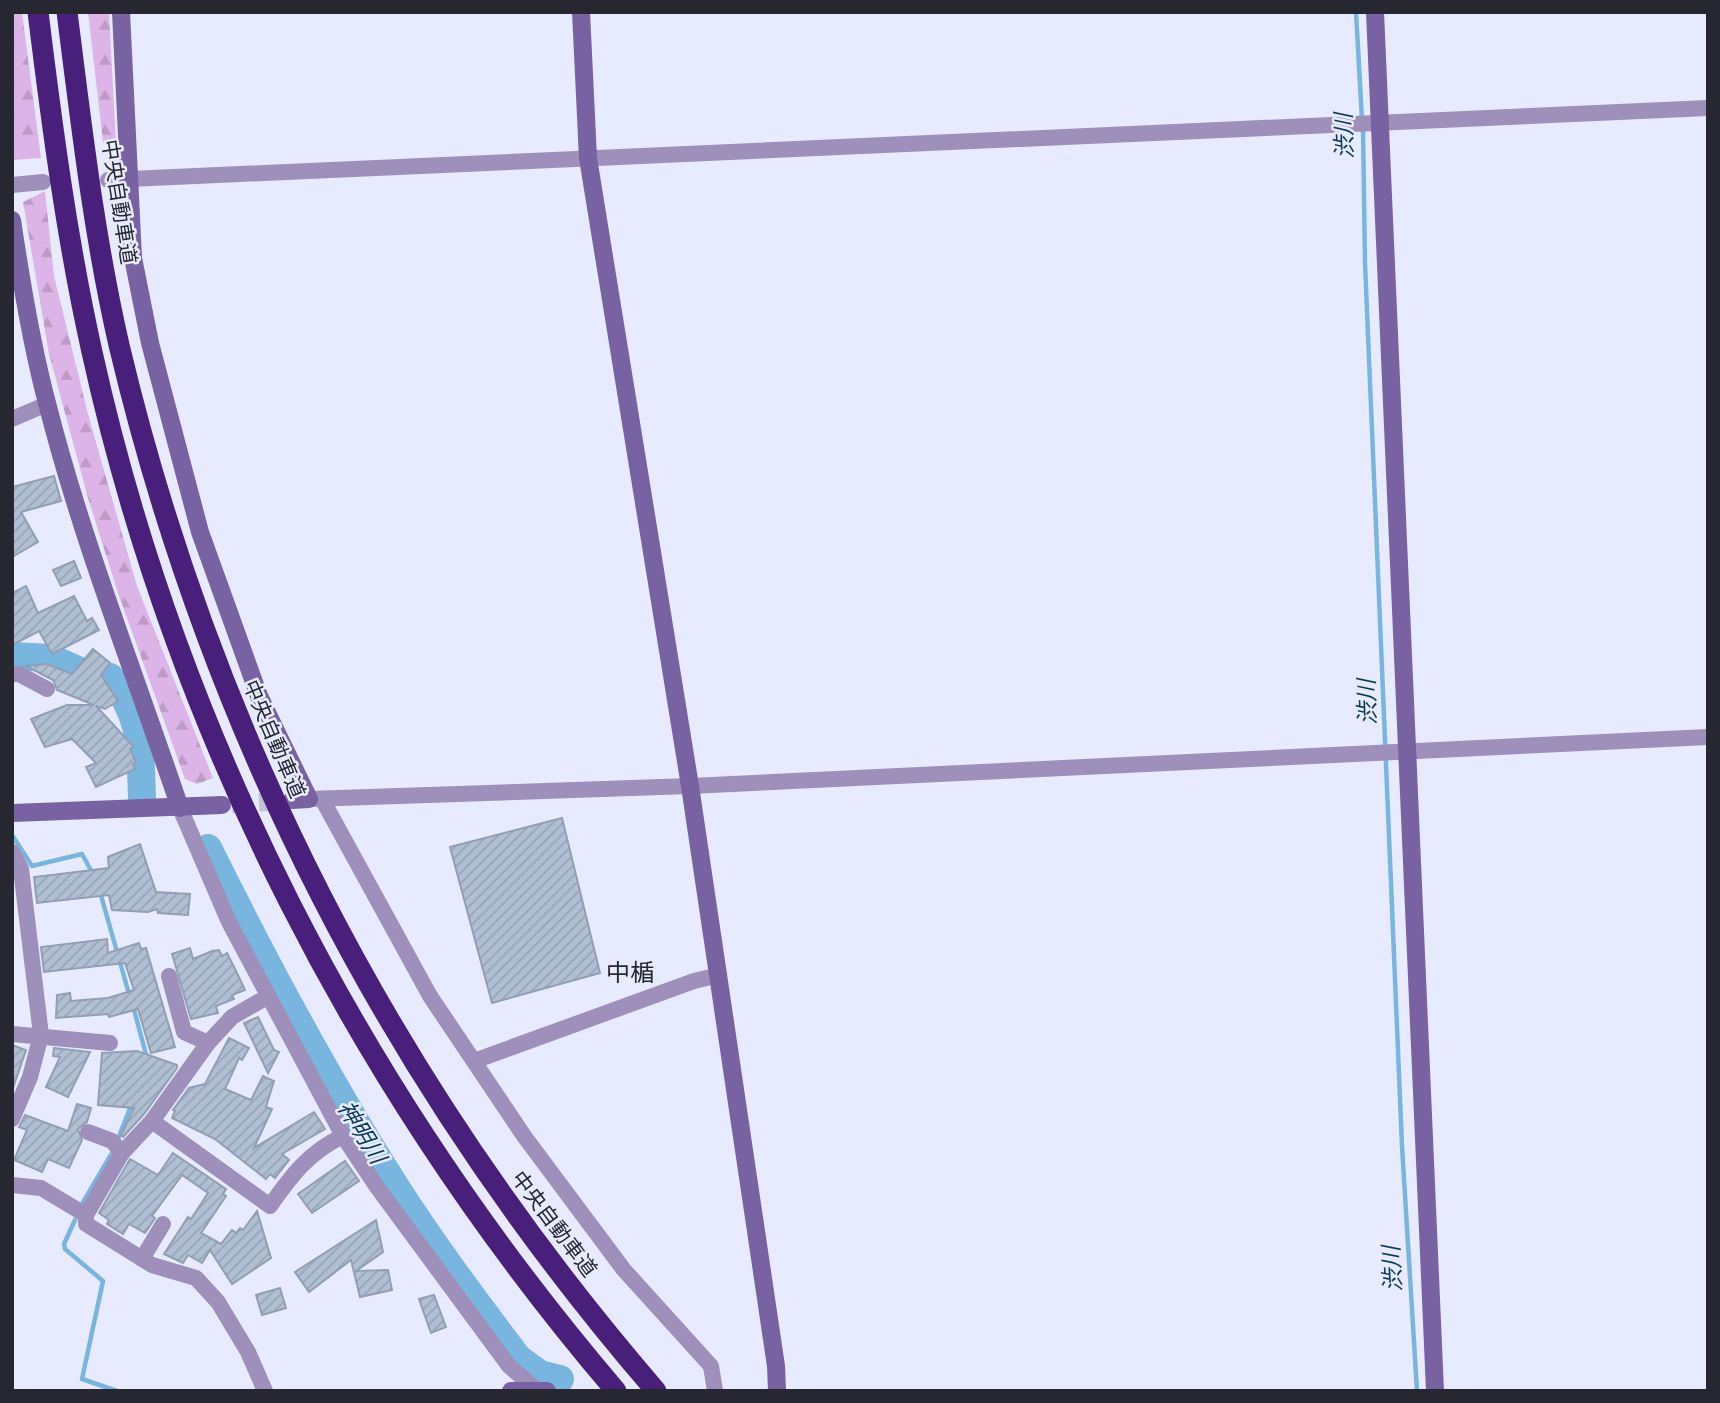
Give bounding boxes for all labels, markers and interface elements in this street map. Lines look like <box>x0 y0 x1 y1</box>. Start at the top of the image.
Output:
water label: 渋川 <box>1326 109 1360 160</box>
street label: 中央自動車道 <box>96 137 144 266</box>
street label: 中央自動車道 <box>237 675 312 802</box>
water label: 渋川 <box>1349 675 1383 726</box>
district label: 中楯 <box>606 955 654 988</box>
water label: 神明川 <box>331 1094 396 1172</box>
street label: 中央自動車道 <box>506 1165 604 1282</box>
water label: 渋川 <box>1374 1242 1408 1293</box>

